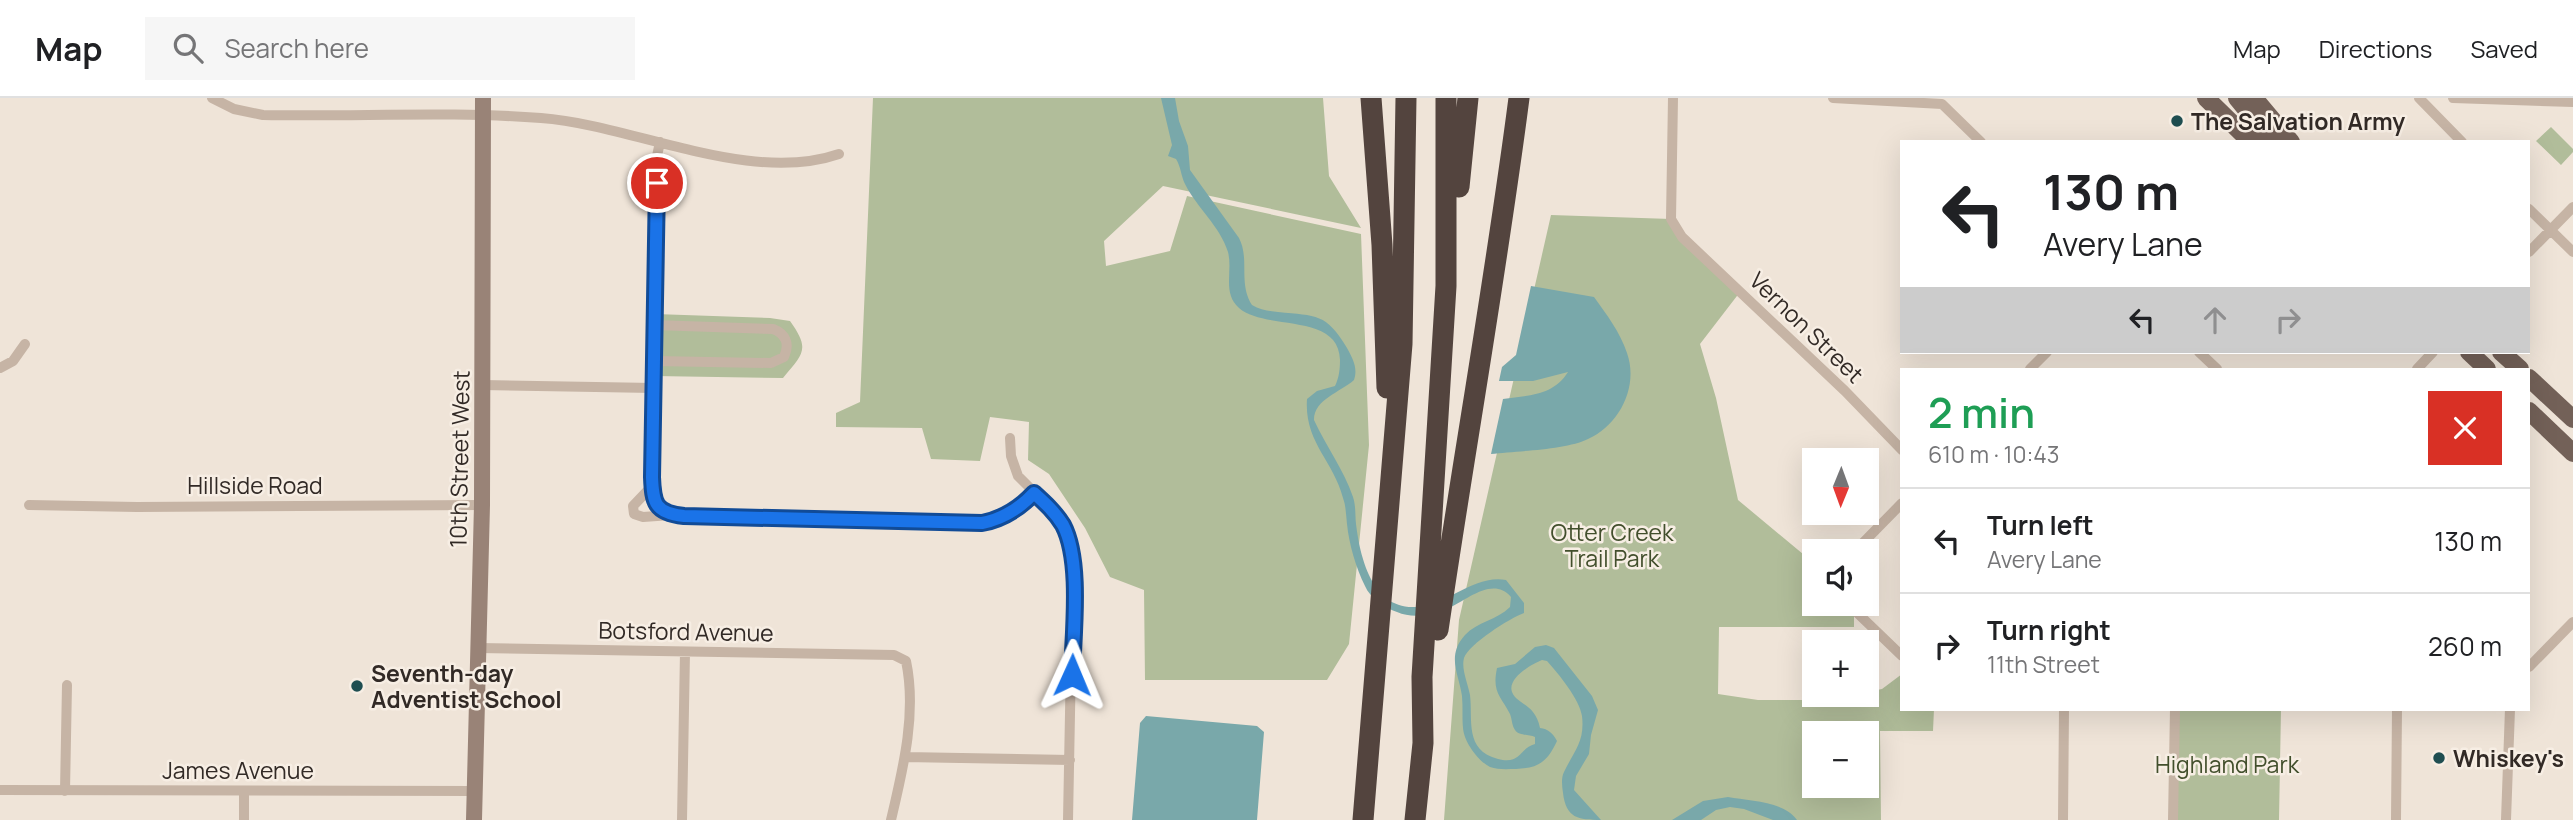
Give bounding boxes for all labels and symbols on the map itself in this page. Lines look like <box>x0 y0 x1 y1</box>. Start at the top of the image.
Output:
place label: The Salvation Army <box>2191 105 2405 137</box>
marker: The Salvation Army <box>2169 113 2185 129</box>
pin <box>627 153 687 213</box>
street label: Vernon Street <box>1743 264 1871 390</box>
street label: 10th Street West <box>441 370 477 548</box>
north arrow <box>1802 448 1880 525</box>
street label: Hillside Road <box>187 469 323 501</box>
park label: Otter Creek Trail Park <box>1551 516 1674 574</box>
street label: Botsford Avenue <box>598 613 774 649</box>
position arrow <box>1035 638 1109 712</box>
place label: Seventh-day Adventist School <box>371 657 562 715</box>
marker: Seventh-day Adventist School <box>349 678 365 694</box>
place label: Whiskey's <box>2453 742 2564 774</box>
park label: Highland Park <box>2155 748 2300 780</box>
marker: Whiskey's <box>2431 750 2447 766</box>
street label: James Avenue <box>162 754 314 786</box>

